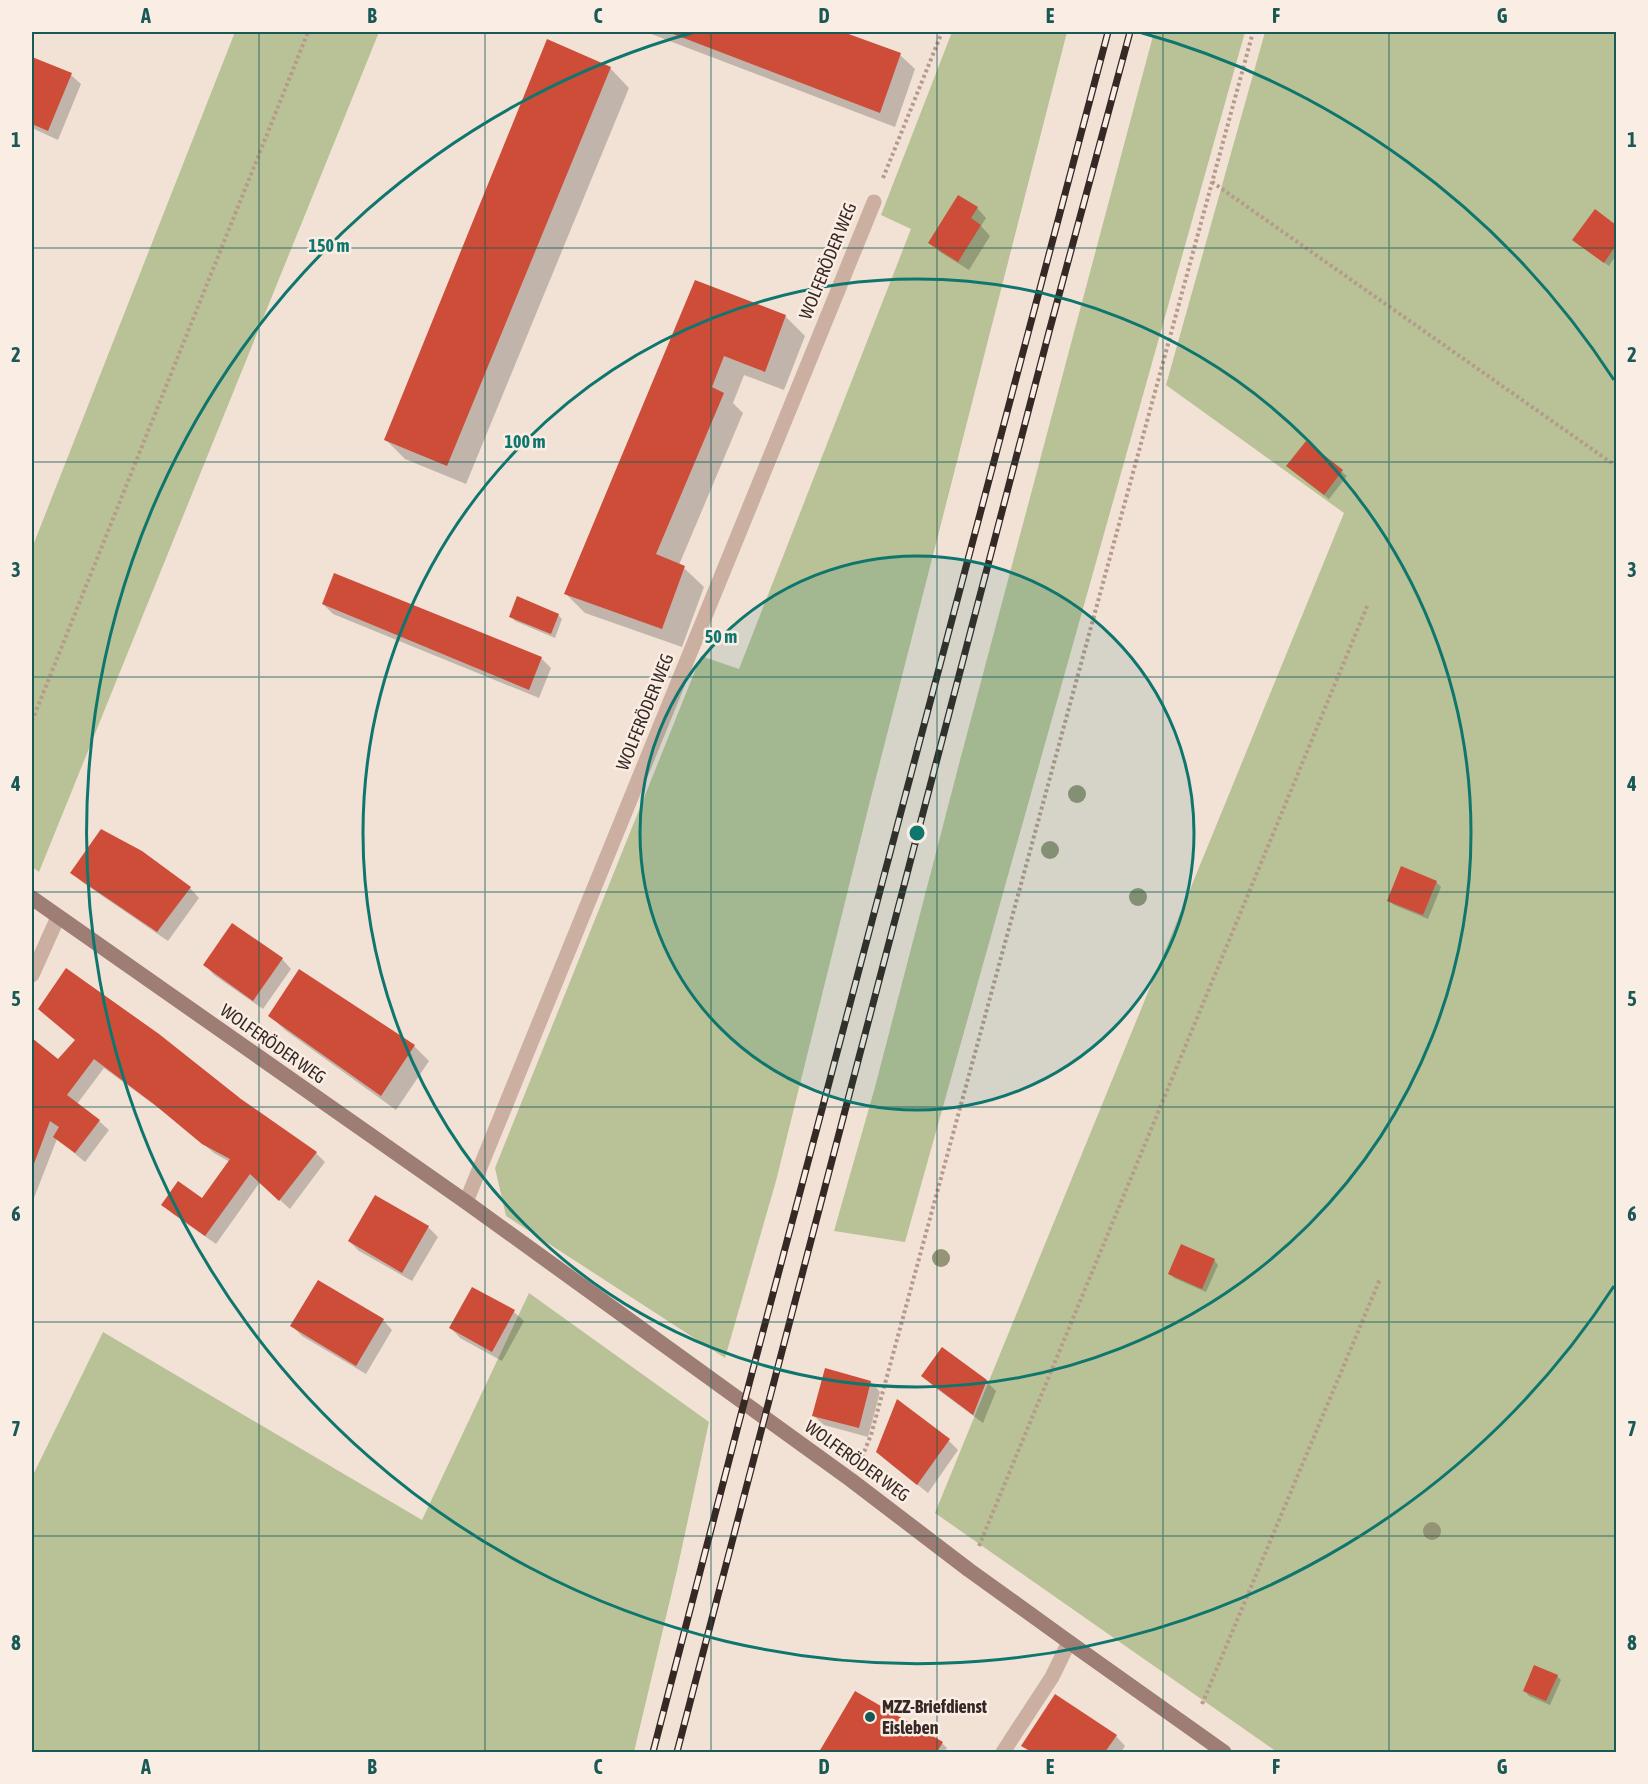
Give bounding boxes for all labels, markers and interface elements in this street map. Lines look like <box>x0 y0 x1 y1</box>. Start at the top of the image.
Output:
text: A <box>140 4 151 27</box>
text: B <box>367 4 377 27</box>
text: C <box>594 4 603 27</box>
text: D <box>818 4 830 27</box>
text: E <box>1046 4 1055 27</box>
text: F <box>1272 4 1280 27</box>
text: G <box>1497 4 1508 27</box>
text: 1 <box>11 128 21 151</box>
text: 1 <box>1627 128 1637 151</box>
street label: WOLFERÖDER WEG <box>795 199 861 322</box>
text: 150 m <box>309 235 349 256</box>
text: 2 <box>11 343 21 366</box>
text: 2 <box>1627 343 1637 366</box>
text: 100 m <box>505 431 545 452</box>
text: 3 <box>11 558 21 581</box>
text: 3 <box>1627 558 1637 581</box>
text: 50 m <box>705 626 737 647</box>
street label: WOLFERÖDER WEG <box>612 650 678 773</box>
text: 4 <box>10 772 21 795</box>
text: 4 <box>1626 772 1637 795</box>
centre of rings <box>907 823 927 843</box>
text: 5 <box>11 987 21 1010</box>
text: 5 <box>1627 987 1637 1010</box>
street label: WOLFERÖDER WEG <box>216 999 330 1088</box>
text: 6 <box>11 1202 21 1225</box>
text: 6 <box>1627 1202 1637 1225</box>
street label: WOLFERÖDER WEG <box>801 1416 914 1506</box>
text: 7 <box>11 1417 21 1440</box>
text: 7 <box>1627 1417 1637 1440</box>
text: 8 <box>11 1631 21 1654</box>
text: 8 <box>1627 1631 1637 1654</box>
place label: MZZ-Briefdienst Eisleben <box>882 1696 988 1738</box>
marker: MZZ-Briefdienst Eisleben <box>863 1710 877 1724</box>
text: A <box>140 1755 151 1778</box>
text: B <box>367 1755 377 1778</box>
text: C <box>594 1755 603 1778</box>
text: D <box>818 1755 830 1778</box>
text: E <box>1046 1755 1055 1778</box>
text: F <box>1272 1755 1280 1778</box>
text: G <box>1497 1755 1508 1778</box>

